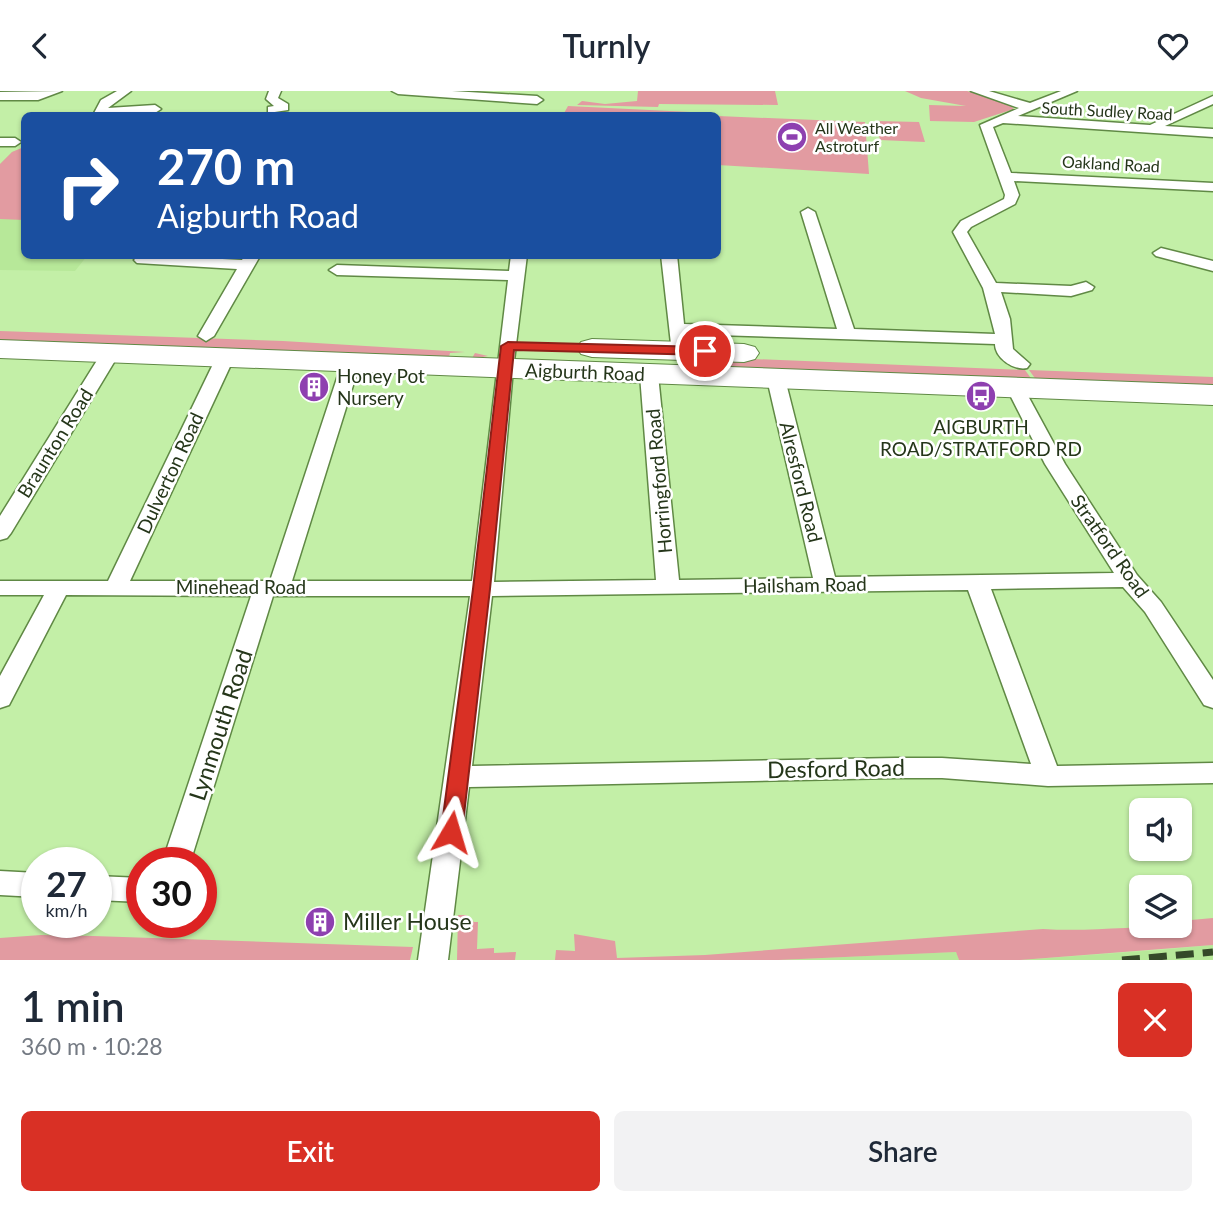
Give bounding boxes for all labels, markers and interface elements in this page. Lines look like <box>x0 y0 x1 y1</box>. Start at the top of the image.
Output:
text: Turnly <box>562 26 651 65</box>
icon: back <box>21 27 59 65</box>
icon: heart <box>1154 27 1192 65</box>
street label: South Sudley Road <box>1041 98 1173 123</box>
place label: All Weather Astroturf <box>815 118 898 155</box>
sports icon: All Weather Astroturf <box>775 120 809 154</box>
text: 270 m <box>157 137 295 195</box>
icon: right <box>42 140 133 231</box>
street label: Oakland Road <box>1062 151 1160 176</box>
text: Aigburth Road <box>157 196 359 235</box>
pin <box>675 321 735 381</box>
icon: arrive <box>686 332 724 370</box>
street label: Aigburth Road <box>525 358 645 385</box>
place label: Honey Pot Nursery <box>337 364 425 409</box>
building icon: Honey Pot Nursery <box>297 370 331 404</box>
bus stop icon: AIGBURTH ROAD/STRATFORD RD <box>964 379 998 413</box>
street label: Braunton Road <box>12 384 97 502</box>
street label: Horringford Road <box>641 408 676 554</box>
street label: Dulverton Road <box>131 409 208 537</box>
place label: AIGBURTH ROAD/STRATFORD RD <box>880 415 1082 460</box>
street label: Alresford Road <box>775 419 828 545</box>
street label: Stratford Road <box>1066 490 1154 602</box>
street label: Hailsham Road <box>743 572 867 597</box>
street label: Minehead Road <box>176 575 306 598</box>
street label: Lynmouth Road <box>182 646 258 804</box>
street label: Desford Road <box>767 753 905 783</box>
position arrow <box>414 795 488 869</box>
map controls <box>1129 798 1192 938</box>
button: sound <box>1129 798 1192 861</box>
speed limit sign: 30 <box>126 847 217 938</box>
text: 27 <box>46 862 87 904</box>
button: layers <box>1129 875 1192 938</box>
text: km/h <box>45 899 88 921</box>
building icon: Miller House <box>303 905 337 939</box>
place label: Miller House <box>343 907 472 935</box>
text: 1 min <box>21 981 125 1031</box>
button: close <box>1118 983 1192 1057</box>
text: 360 m · 10:28 <box>21 1032 163 1060</box>
button: Exit <box>21 1111 600 1191</box>
button: Share <box>614 1111 1192 1191</box>

